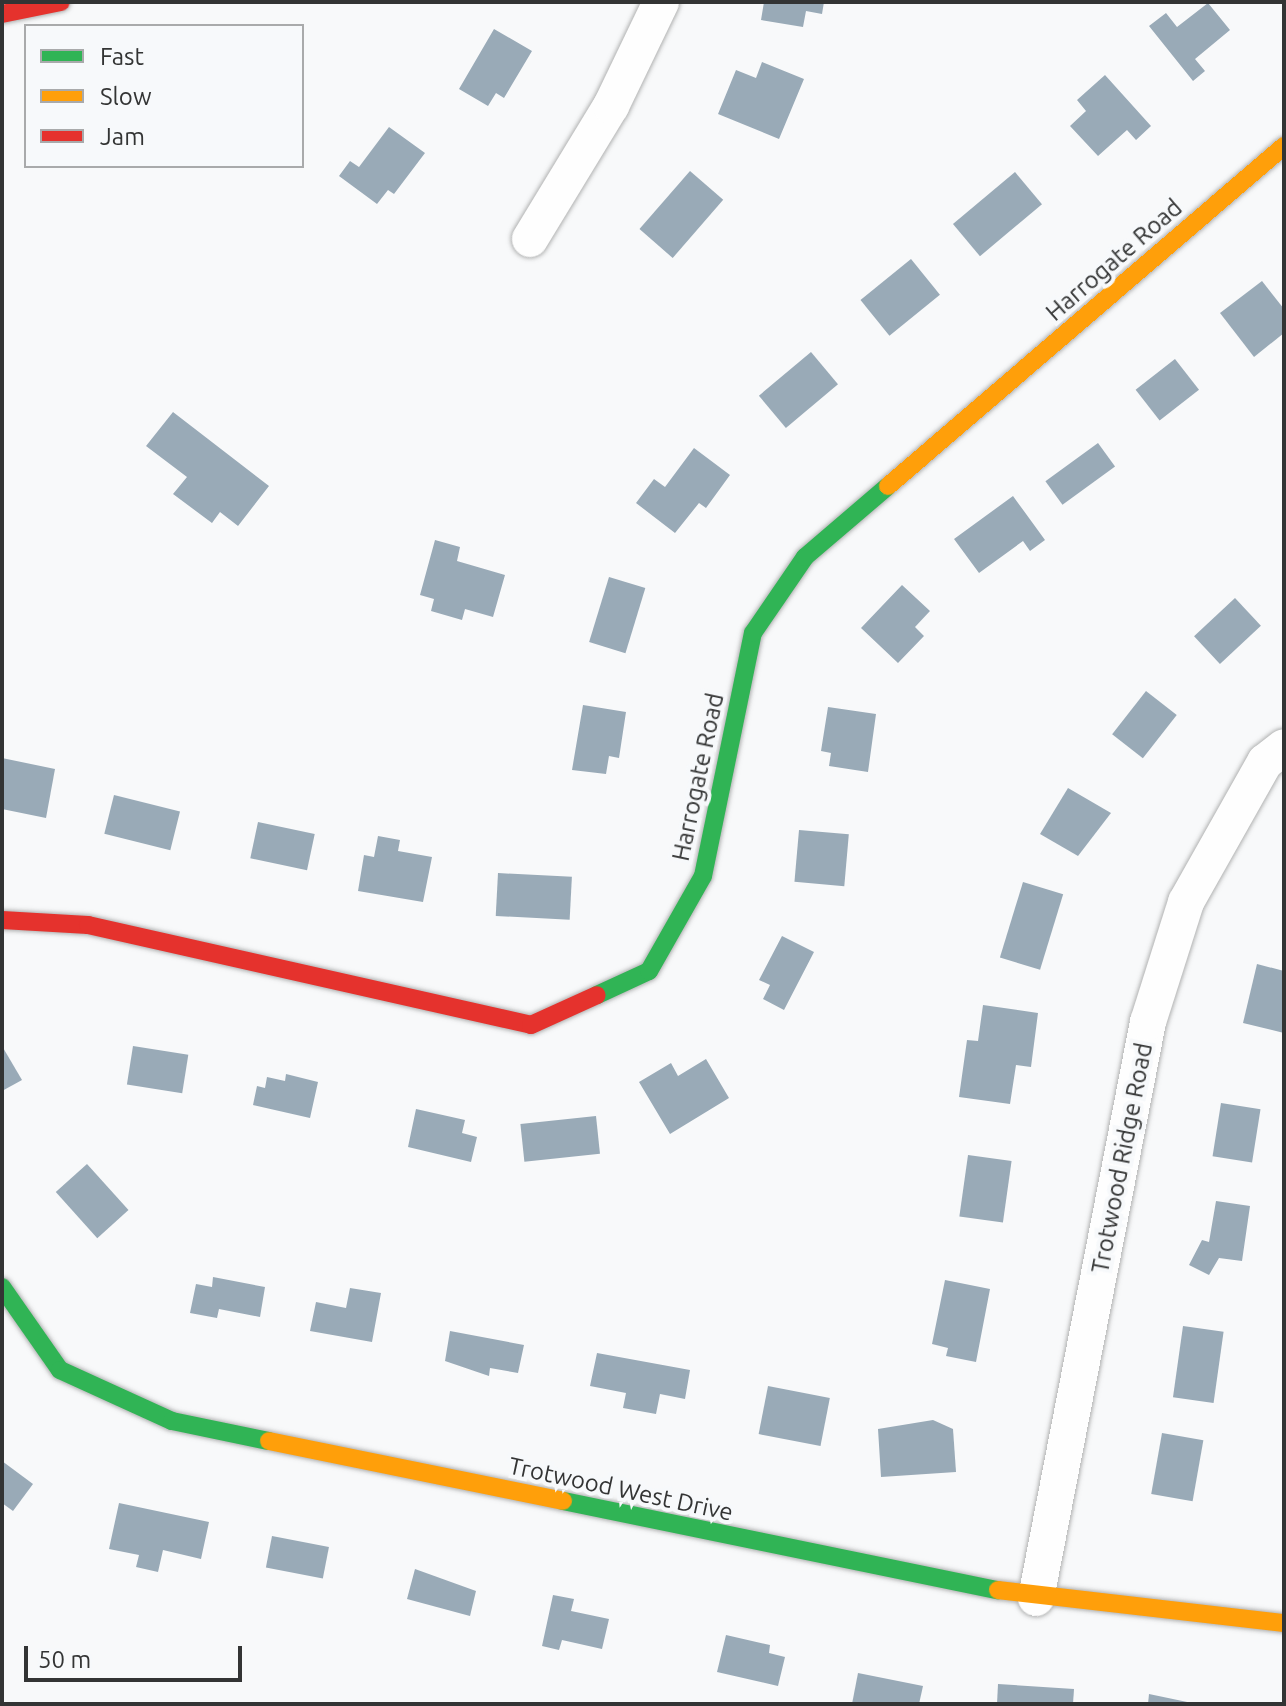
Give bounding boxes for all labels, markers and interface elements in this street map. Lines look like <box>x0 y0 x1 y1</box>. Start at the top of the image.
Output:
legend <box>24 24 304 168</box>
text: Fast <box>100 43 144 70</box>
text: Slow <box>100 83 152 110</box>
text: Jam <box>100 123 145 150</box>
street label: Harrogate Road <box>1040 193 1188 327</box>
street label: Harrogate Road <box>666 690 730 864</box>
street label: Trotwood Ridge Road <box>1086 1040 1158 1276</box>
street label: Trotwood West Drive <box>506 1451 736 1527</box>
scale bar <box>28 1630 246 1680</box>
text: 50 m <box>38 1646 91 1673</box>

